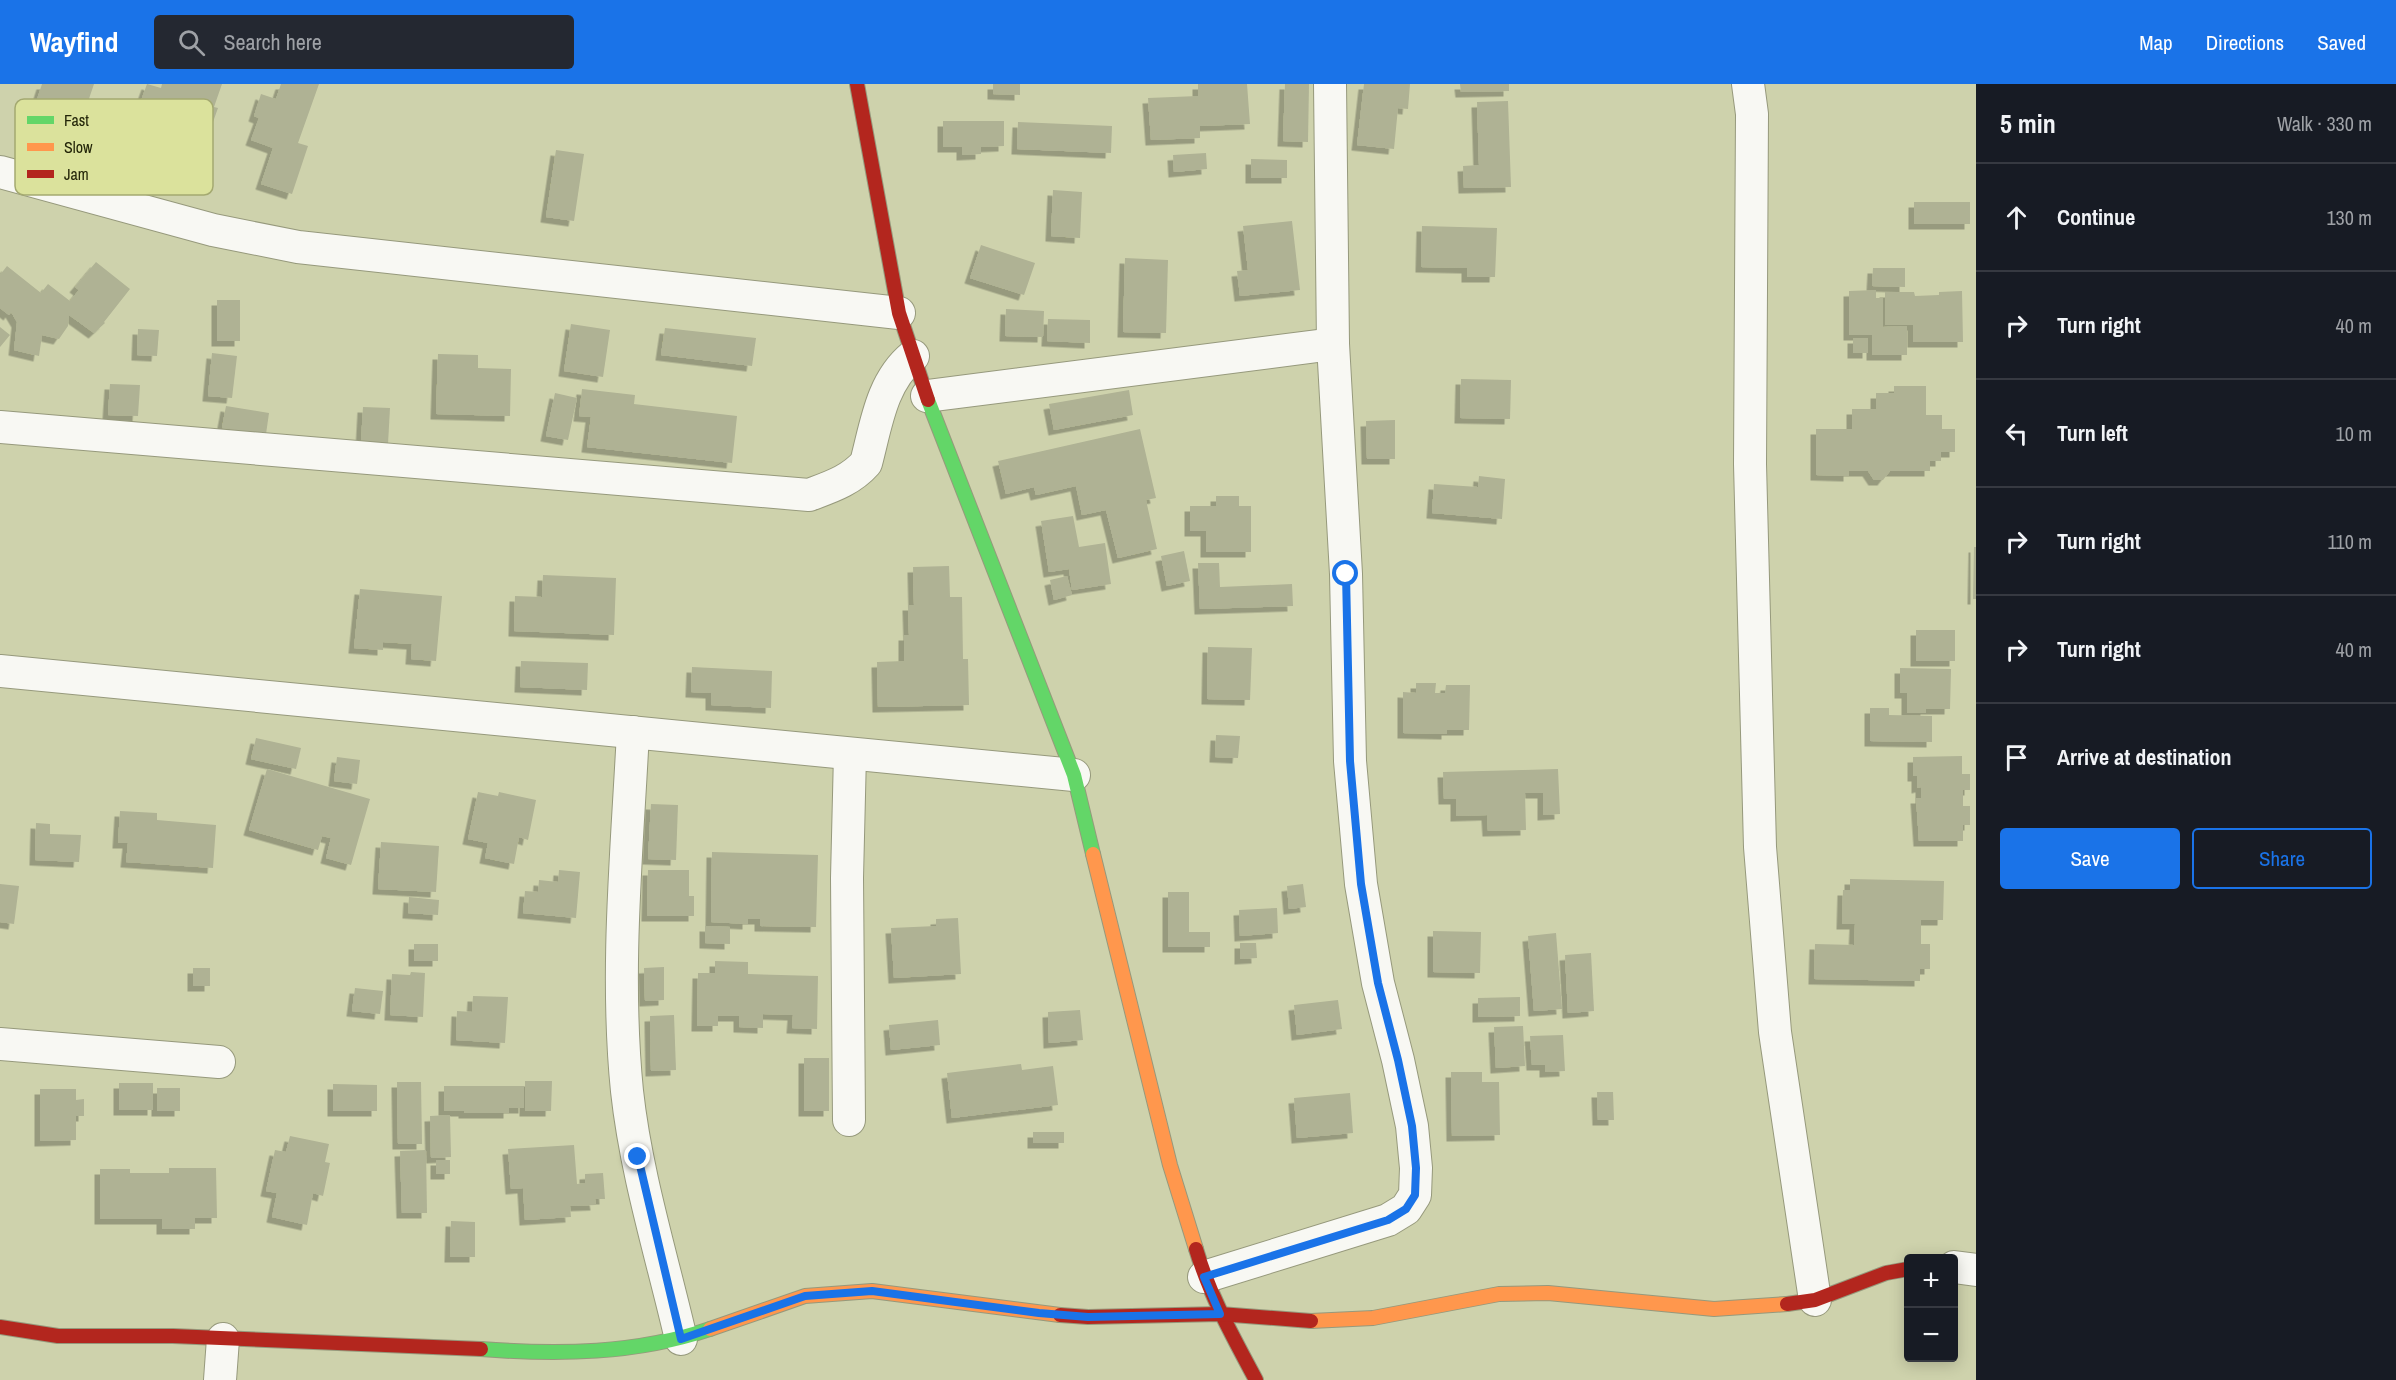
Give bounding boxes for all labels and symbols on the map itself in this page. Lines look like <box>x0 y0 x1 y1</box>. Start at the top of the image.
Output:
legend <box>15 99 213 195</box>
text: Fast <box>64 109 89 131</box>
text: Slow <box>64 136 93 158</box>
text: Jam <box>64 163 89 185</box>
route start <box>1332 560 1358 586</box>
route end <box>624 1143 650 1169</box>

